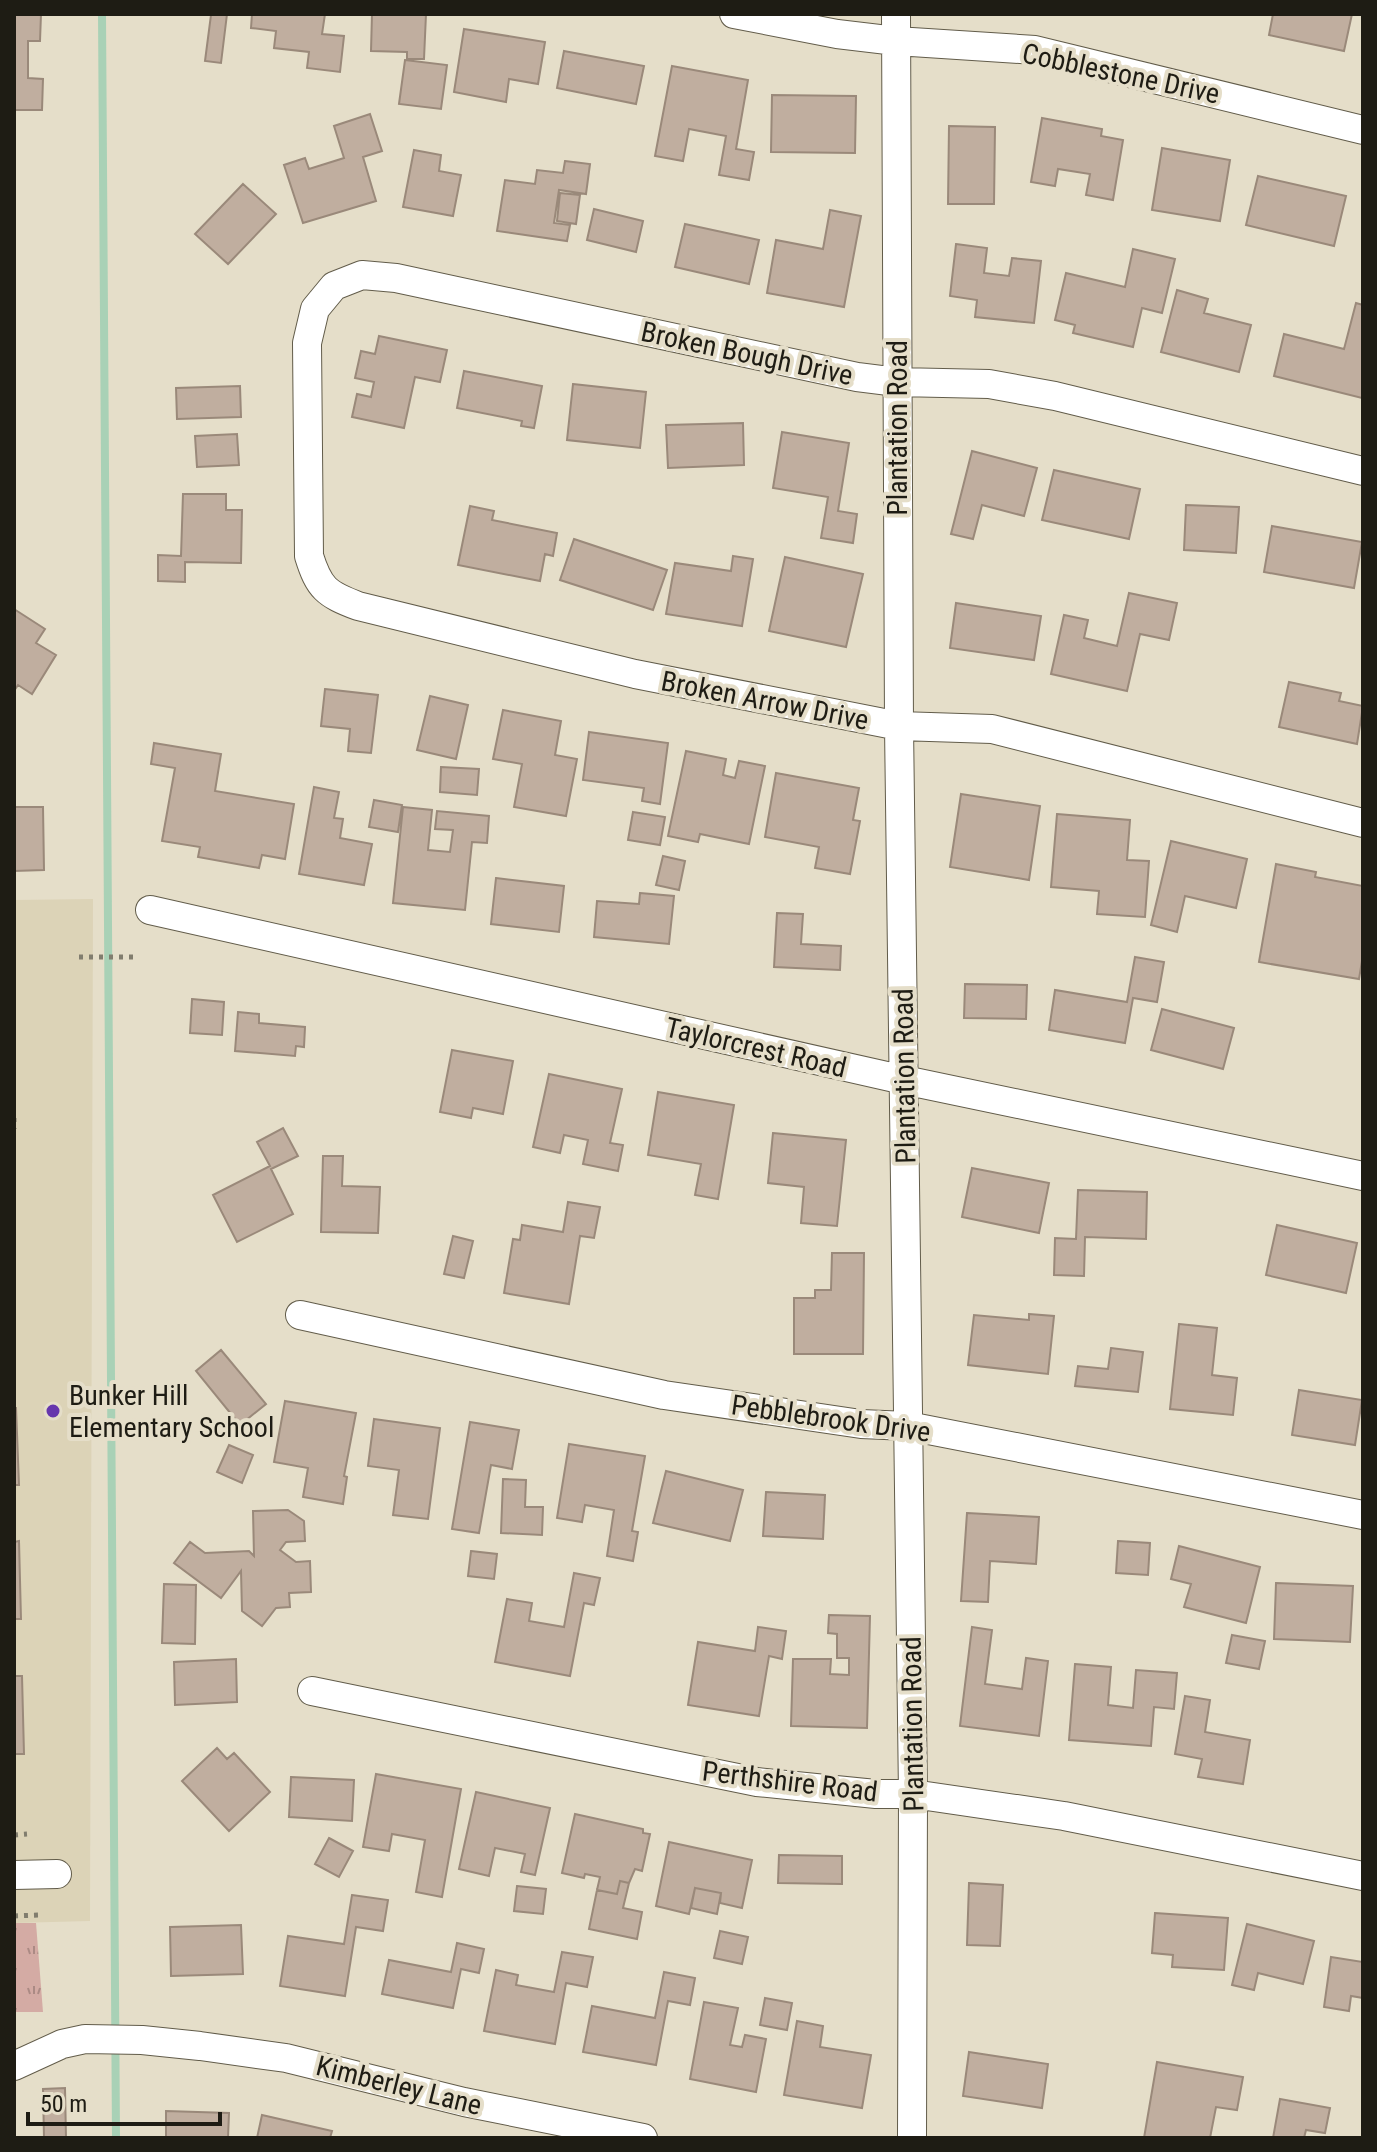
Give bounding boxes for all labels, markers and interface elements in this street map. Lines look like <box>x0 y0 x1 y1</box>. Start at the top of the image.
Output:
street label: Cobblestone Drive <box>1019 36 1223 111</box>
street label: Broken Bough Drive <box>638 315 856 392</box>
street label: Plantation Road <box>881 340 914 516</box>
street label: Broken Arrow Drive <box>658 664 871 737</box>
street label: Plantation Road <box>886 988 923 1164</box>
street label: Taylorcrest Road <box>662 1011 850 1084</box>
place label: Bunker Hill Elementary School <box>69 1379 274 1444</box>
street label: Pebblebrook Drive <box>729 1388 933 1449</box>
marker: Bunker Hill Elementary School <box>44 1402 62 1420</box>
street label: Plantation Road <box>894 1636 931 1812</box>
street label: Perthshire Road <box>700 1754 879 1809</box>
street label: Kimberley Lane <box>313 2049 485 2122</box>
scale bar <box>28 2076 220 2126</box>
text: 50 m <box>40 2090 87 2118</box>

